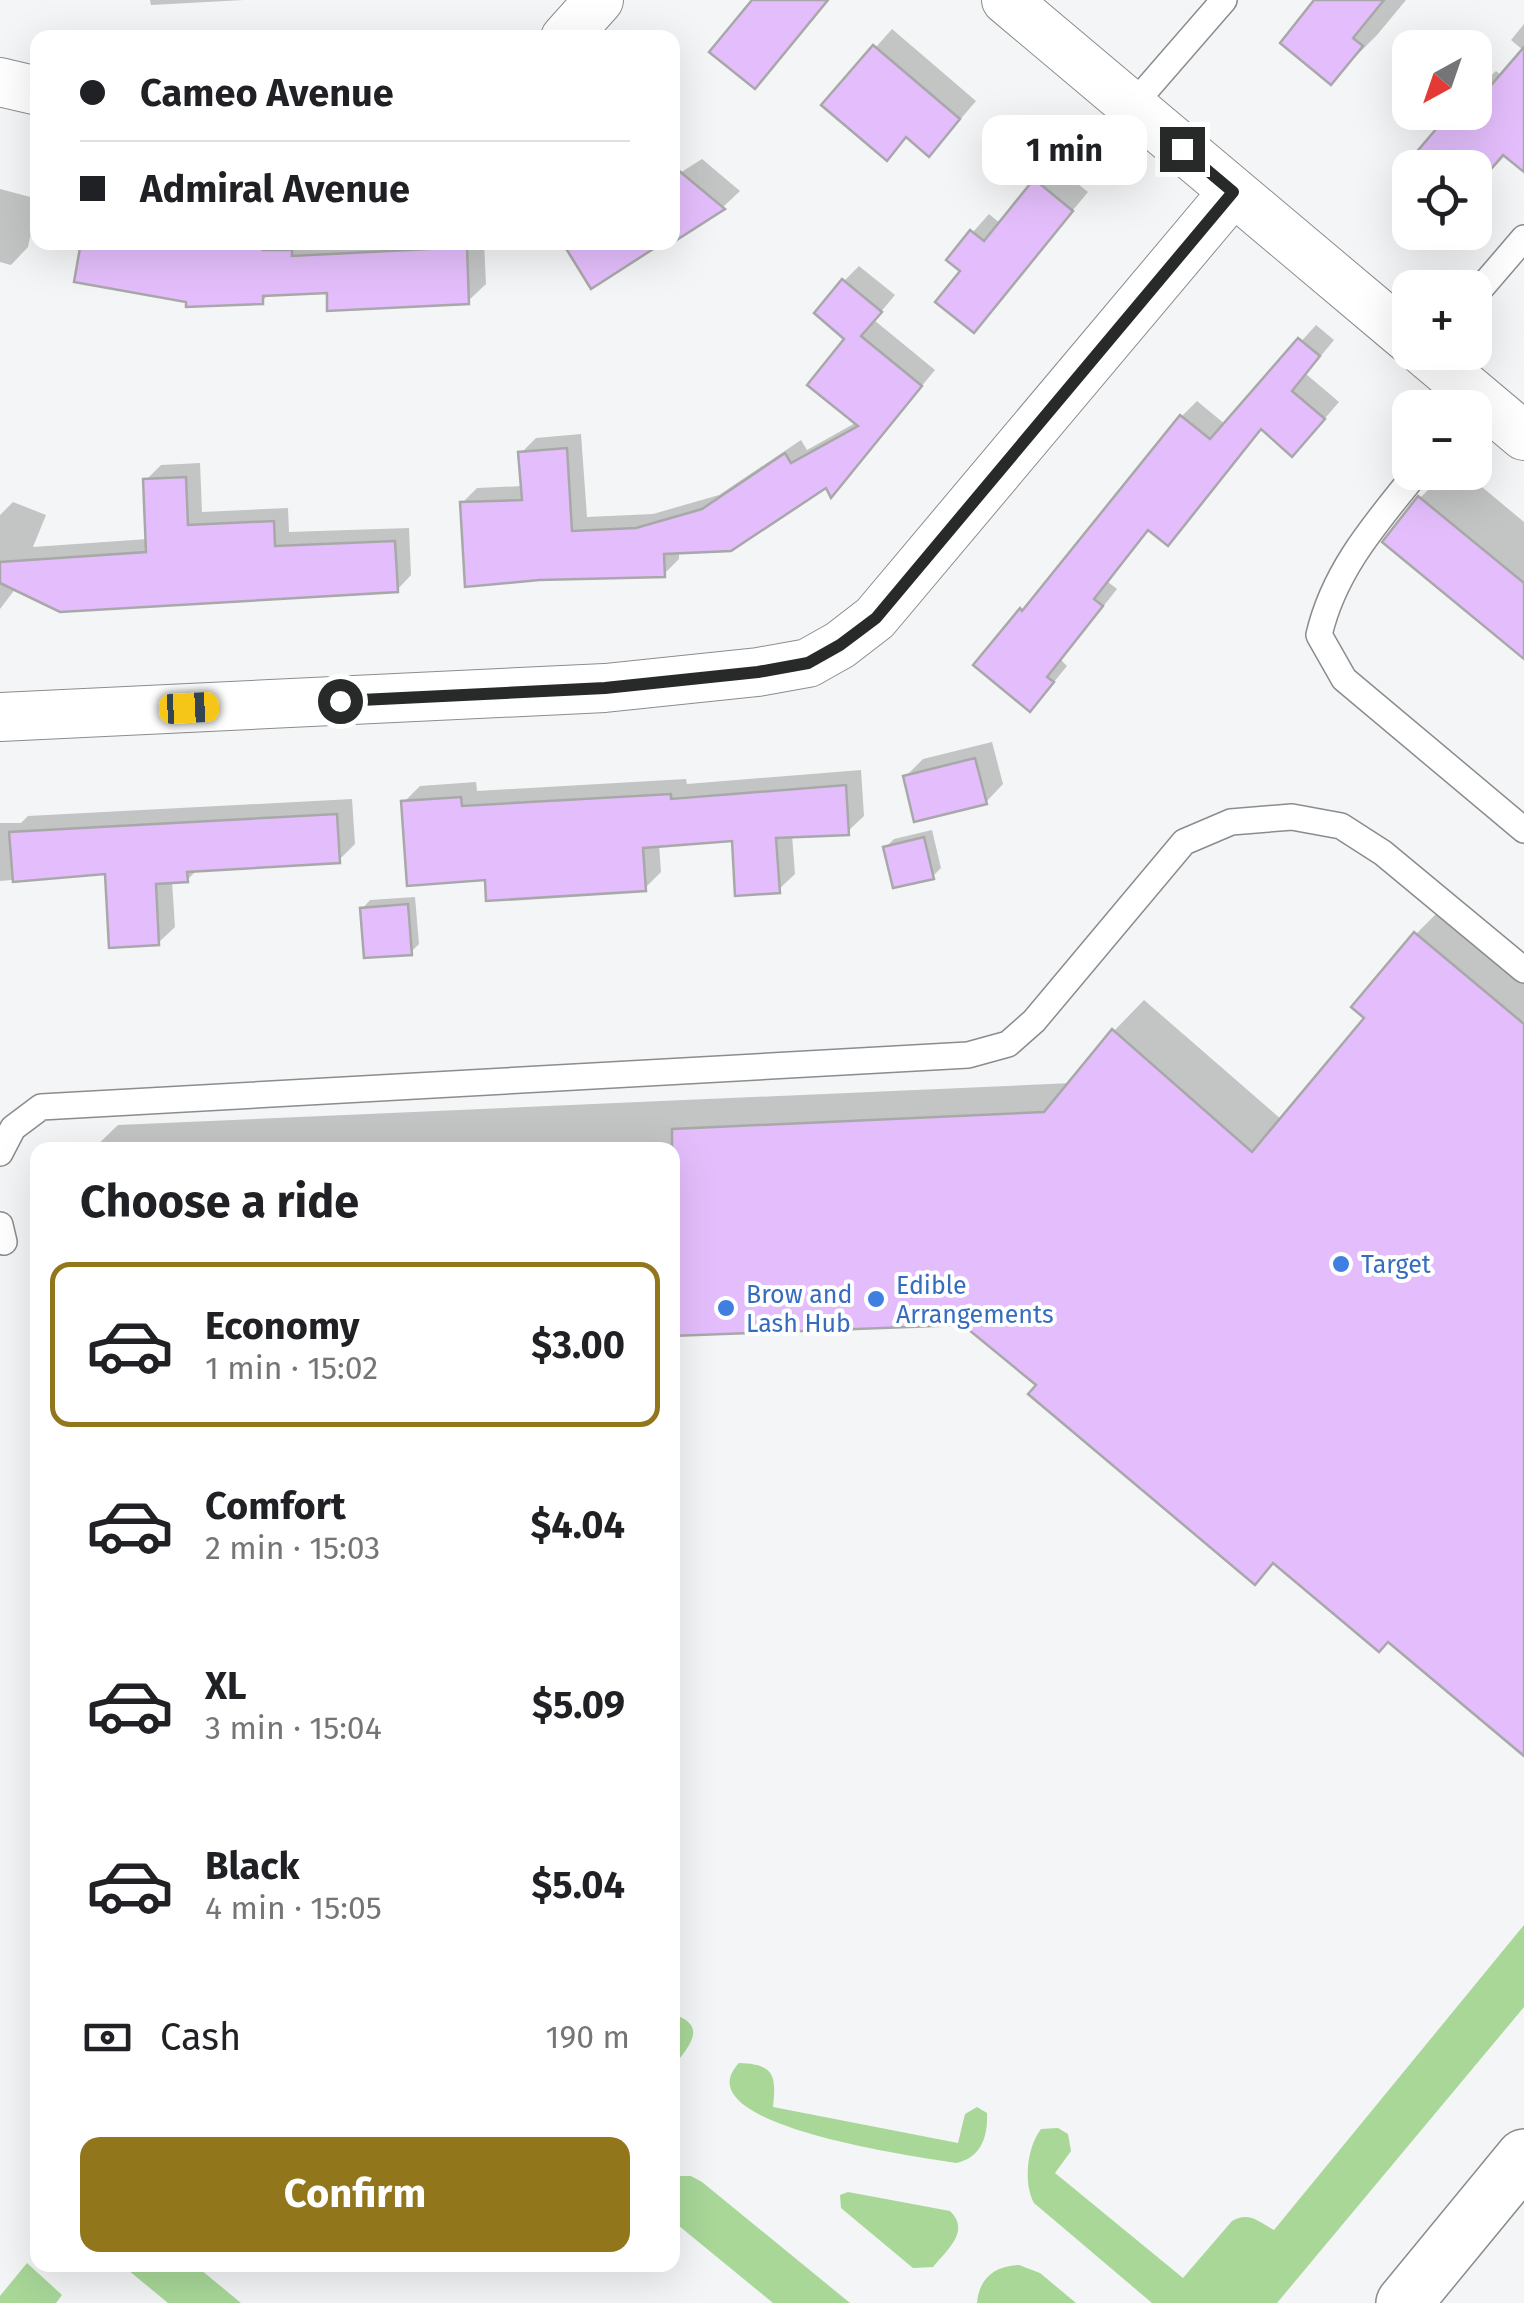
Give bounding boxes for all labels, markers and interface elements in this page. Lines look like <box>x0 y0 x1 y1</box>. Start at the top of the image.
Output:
north arrow <box>1392 30 1492 130</box>
map controls <box>1392 30 1492 490</box>
text: Cameo Avenue <box>140 70 394 116</box>
callout: 1 min <box>982 114 1147 184</box>
route end <box>1160 127 1205 172</box>
text: 1 min <box>1026 131 1103 169</box>
button: locate <box>1392 150 1492 250</box>
text: Admiral Avenue <box>140 166 410 212</box>
button: + <box>1392 270 1492 370</box>
button: − <box>1392 390 1492 490</box>
route start <box>318 679 363 724</box>
car <box>158 691 220 725</box>
text: Choose a ride <box>80 1175 359 1229</box>
place label: Target <box>1361 1250 1432 1280</box>
marker: Target <box>1330 1253 1352 1275</box>
place label: Edible Arrangements <box>896 1271 1054 1330</box>
place label: Brow and Lash Hub <box>746 1280 852 1339</box>
marker: Edible Arrangements <box>865 1288 887 1310</box>
marker: Brow and Lash Hub <box>715 1297 737 1319</box>
icon: car <box>85 1300 175 1390</box>
text: Economy <box>205 1303 360 1349</box>
text: $3.00 <box>531 1322 625 1368</box>
text: 1 min · 15:02 <box>205 1349 378 1387</box>
icon: car <box>85 1480 175 1570</box>
text: Comfort <box>205 1483 346 1529</box>
text: $4.04 <box>530 1502 625 1548</box>
text: 2 min · 15:03 <box>205 1529 380 1567</box>
icon: car <box>85 1660 175 1750</box>
text: XL <box>205 1663 247 1709</box>
text: $5.09 <box>532 1682 625 1728</box>
text: 3 min · 15:04 <box>205 1709 382 1747</box>
icon: car <box>85 1840 175 1930</box>
text: Black <box>205 1843 300 1889</box>
text: $5.04 <box>531 1862 625 1908</box>
text: 4 min · 15:05 <box>205 1889 382 1927</box>
icon: cash <box>80 2010 135 2065</box>
text: Cash <box>160 2014 241 2060</box>
text: 190 m <box>546 2018 630 2056</box>
button: Confirm <box>80 2137 630 2252</box>

